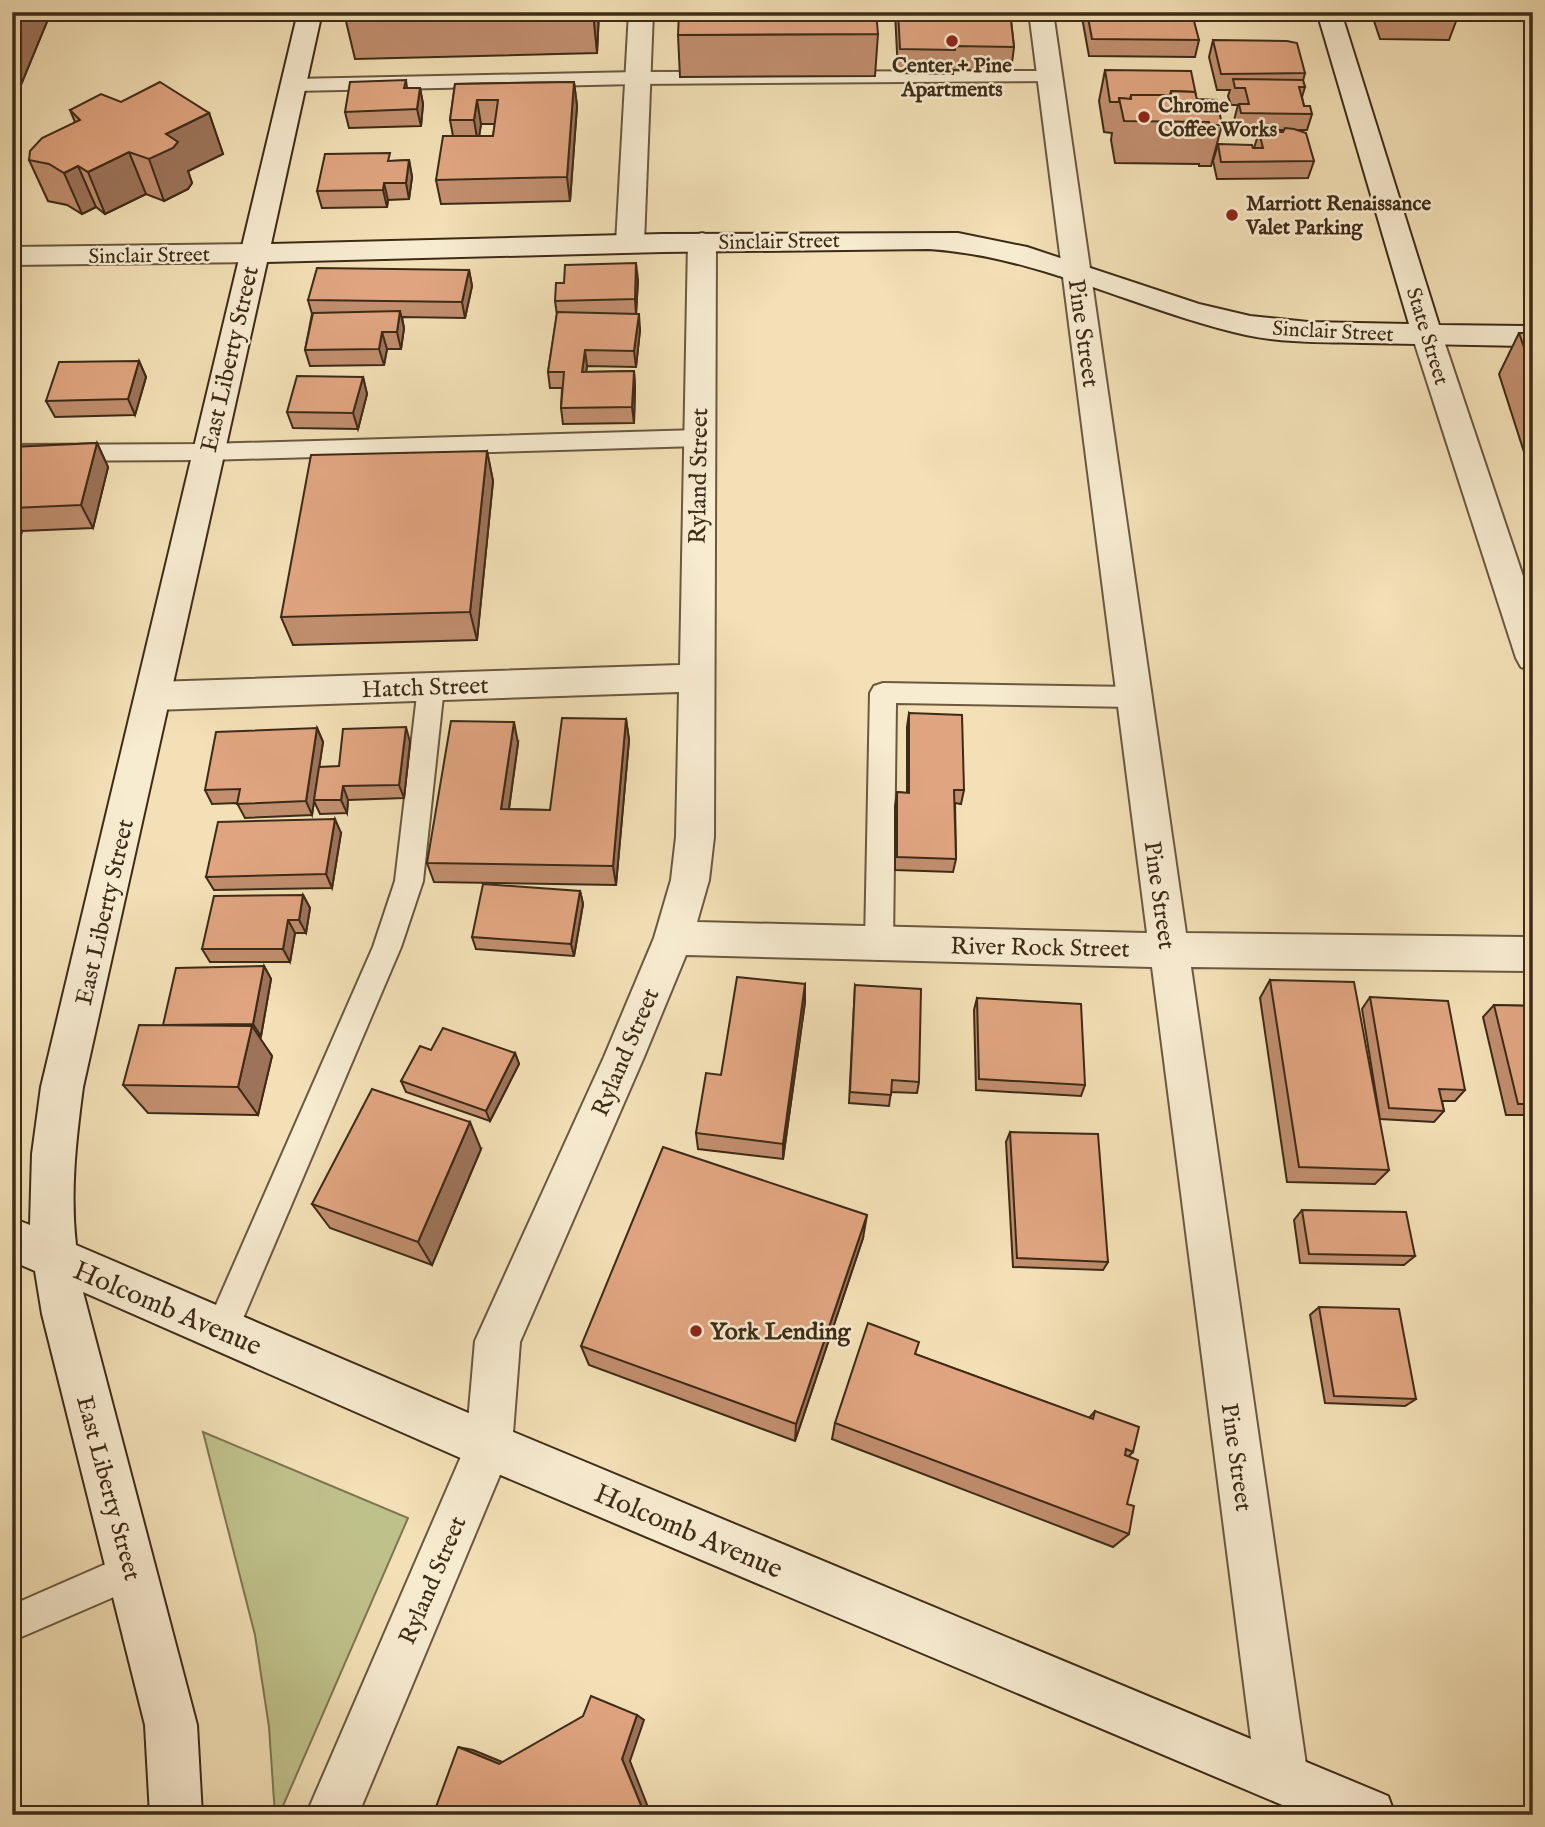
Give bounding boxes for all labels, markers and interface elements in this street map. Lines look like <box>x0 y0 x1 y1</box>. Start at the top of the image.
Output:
marker: Center + Pine Apartments <box>944 33 960 49</box>
place label: Center + Pine Apartments <box>892 53 1012 104</box>
place label: Chrome Coffee Works <box>1158 93 1277 144</box>
marker: Chrome Coffee Works <box>1136 109 1152 125</box>
place label: Marriott Renaissance Valet Parking <box>1245 191 1432 242</box>
marker: Marriott Renaissance Valet Parking <box>1224 207 1240 223</box>
street label: Sinclair Street <box>718 228 840 257</box>
street label: Sinclair Street <box>88 242 210 271</box>
street label: East Liberty Street <box>194 263 267 455</box>
street label: Pine Street <box>1060 277 1105 389</box>
street label: State Street <box>1399 284 1454 389</box>
street label: Sinclair Street <box>1272 316 1394 349</box>
street label: Ryland Street <box>683 408 716 544</box>
street label: Hatch Street <box>361 671 489 706</box>
street label: East Liberty Street <box>69 816 142 1008</box>
street label: Pine Street <box>1136 839 1181 951</box>
street label: River Rock Street <box>950 931 1130 966</box>
street label: Ryland Street <box>585 984 667 1121</box>
street label: Holcomb Avenue <box>67 1254 267 1365</box>
place label: York Lending <box>710 1317 852 1348</box>
marker: York Lending <box>688 1323 704 1339</box>
street label: East Liberty Street <box>68 1393 147 1584</box>
street label: Pine Street <box>1213 1401 1258 1513</box>
street label: Holcomb Avenue <box>588 1477 788 1588</box>
street label: Ryland Street <box>392 1512 474 1649</box>

